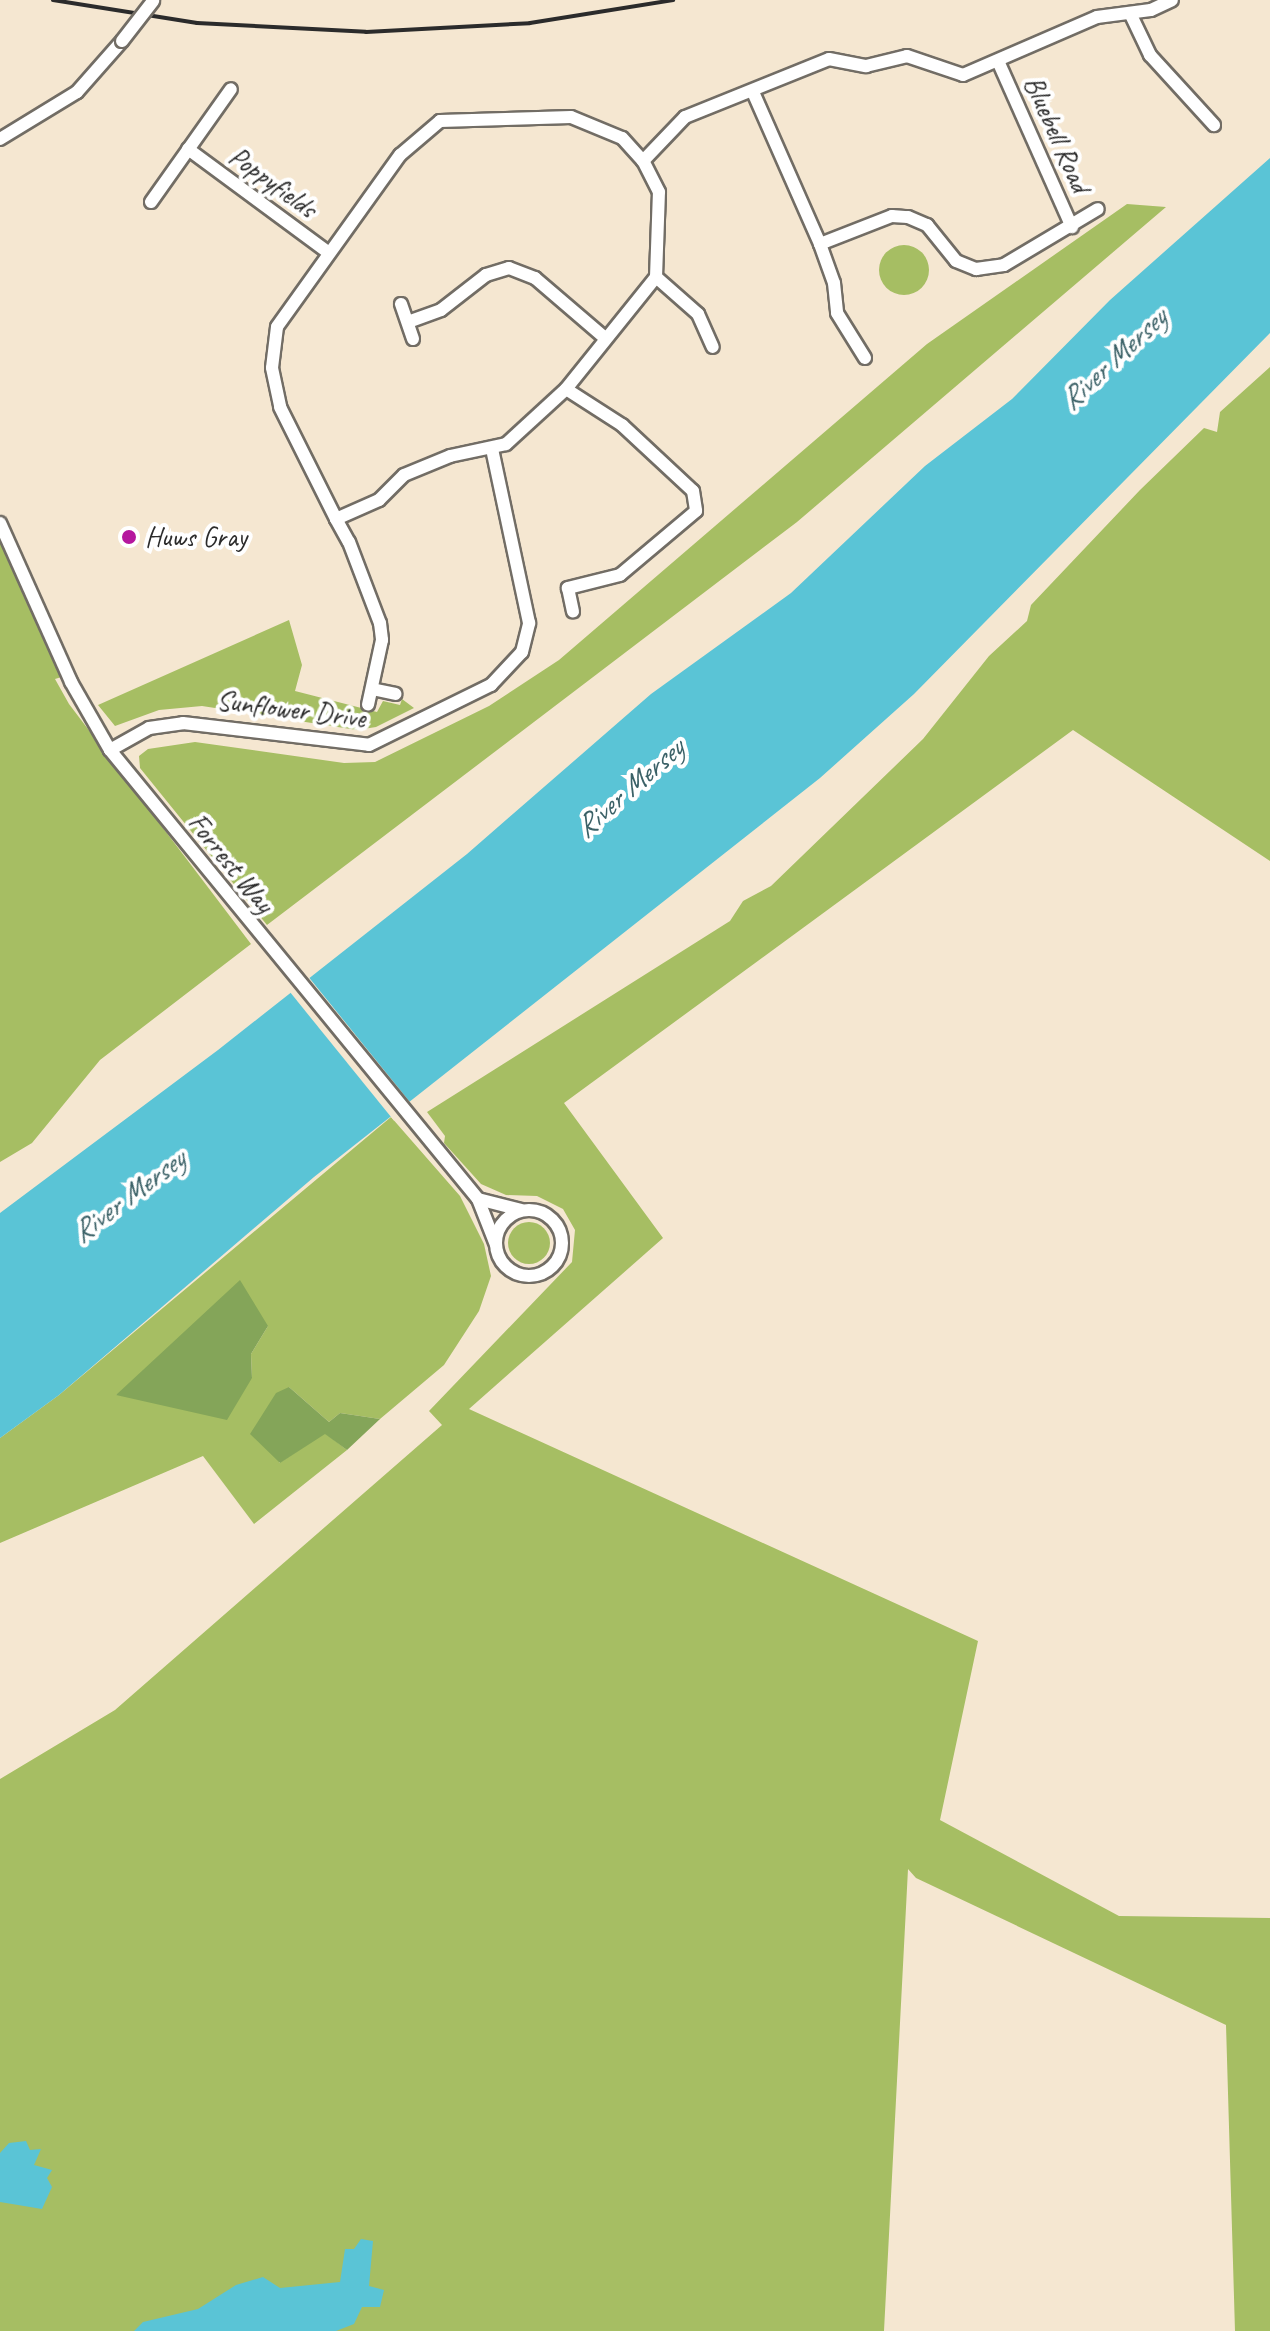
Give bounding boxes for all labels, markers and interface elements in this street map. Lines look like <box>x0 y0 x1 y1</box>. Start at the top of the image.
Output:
street label: Bluebell Road <box>1017 71 1097 197</box>
street label: Poppyfields <box>223 139 323 225</box>
water label: River Mersey <box>1052 301 1174 417</box>
place label: Huws Gray <box>145 520 247 554</box>
marker: Huws Gray <box>120 528 138 546</box>
street label: Sunflower Drive <box>215 683 367 735</box>
water label: River Mersey <box>567 731 691 845</box>
street label: Forrest Way <box>181 806 281 920</box>
water label: River Mersey <box>64 1142 192 1250</box>

